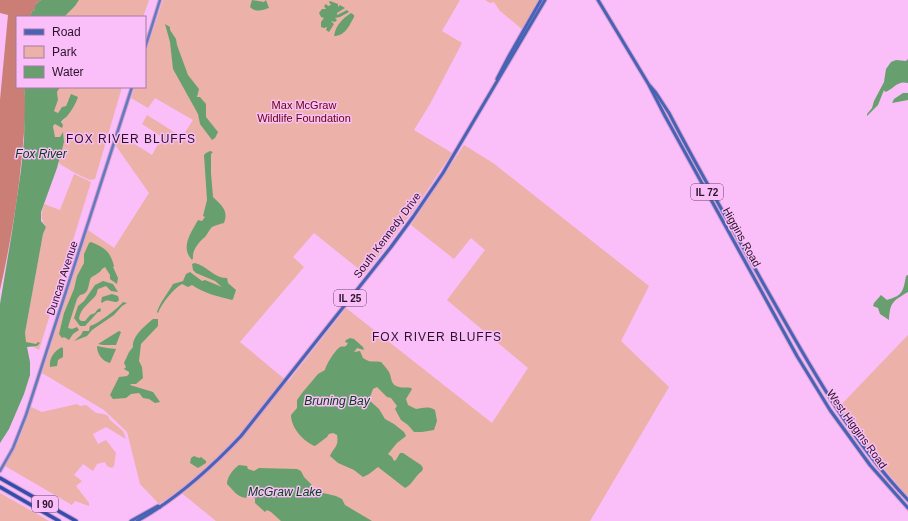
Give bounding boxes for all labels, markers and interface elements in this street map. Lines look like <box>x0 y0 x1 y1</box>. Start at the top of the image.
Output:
legend <box>16 16 146 88</box>
text: Road <box>52 25 81 39</box>
text: Park <box>52 45 78 59</box>
text: Water <box>52 65 84 79</box>
park label: Max McGraw Wildlife Foundation <box>257 99 351 124</box>
district label: FOX RIVER BLUFFS <box>66 132 196 146</box>
water label: Fox River <box>15 147 68 161</box>
road number: IL 72 <box>691 184 723 200</box>
street label: South Kennedy Drive <box>351 190 423 280</box>
street label: Higgins Road <box>721 205 763 269</box>
street label: Duncan Avenue <box>44 239 80 317</box>
road number: IL 25 <box>334 290 366 306</box>
district label: FOX RIVER BLUFFS <box>372 330 502 344</box>
street label: West Higgins Road <box>825 387 889 471</box>
water label: Bruning Bay <box>304 394 371 408</box>
water label: McGraw Lake <box>248 485 322 499</box>
road number: I 90 <box>32 496 58 512</box>

